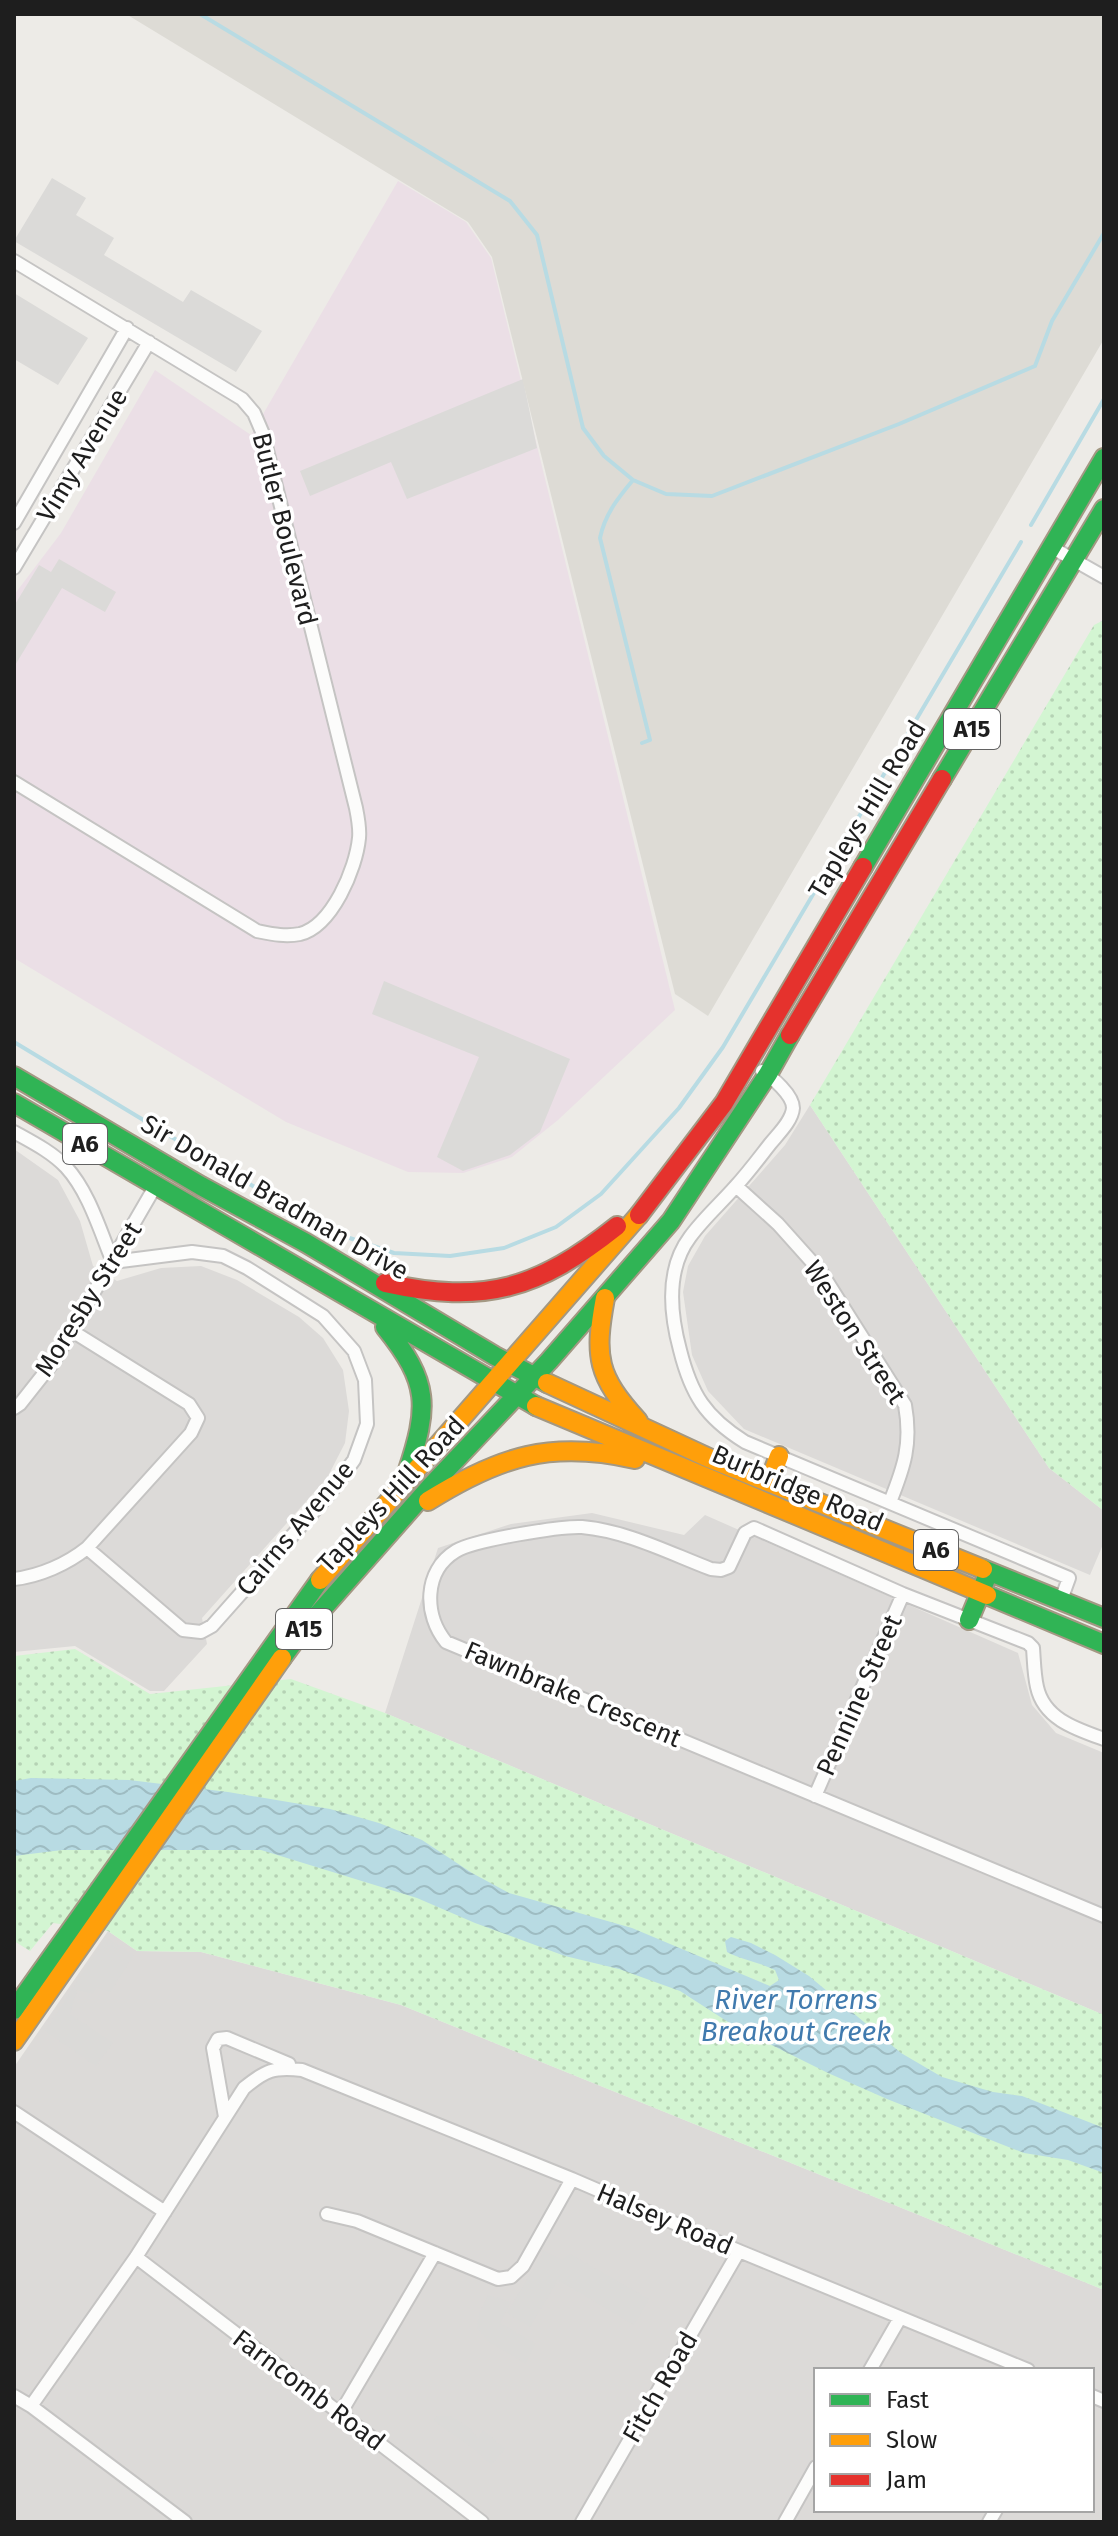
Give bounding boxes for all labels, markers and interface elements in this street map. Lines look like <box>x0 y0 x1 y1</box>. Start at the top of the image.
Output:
street label: Vimy Avenue <box>31 383 134 527</box>
street label: Butler Boulevard <box>246 429 323 629</box>
road number: A15 <box>944 709 1000 749</box>
street label: Tapleys Hill Road <box>802 715 933 904</box>
street label: Sir Donald Bradman Drive <box>136 1108 414 1287</box>
road number: A6 <box>63 1124 107 1164</box>
street label: Moresby Street <box>29 1216 149 1382</box>
street label: Weston Street <box>797 1255 913 1410</box>
street label: Tapleys Hill Road <box>311 1410 472 1579</box>
street label: Burbridge Road <box>707 1438 888 1539</box>
street label: Cairns Avenue <box>230 1455 361 1602</box>
road number: A6 <box>914 1530 958 1570</box>
road number: A15 <box>276 1609 332 1649</box>
street label: Pennine Street <box>810 1609 909 1781</box>
street label: Fawnbrake Crescent <box>460 1635 686 1754</box>
water label: River Torrens Breakout Creek <box>701 1983 891 2048</box>
street label: Halsey Road <box>592 2177 738 2262</box>
street label: Farncomb Road <box>227 2323 391 2458</box>
street label: Fitch Road <box>616 2326 705 2448</box>
legend <box>814 2368 1094 2512</box>
text: Fast <box>886 2386 929 2414</box>
text: Slow <box>886 2426 937 2454</box>
text: Jam <box>886 2466 927 2494</box>

